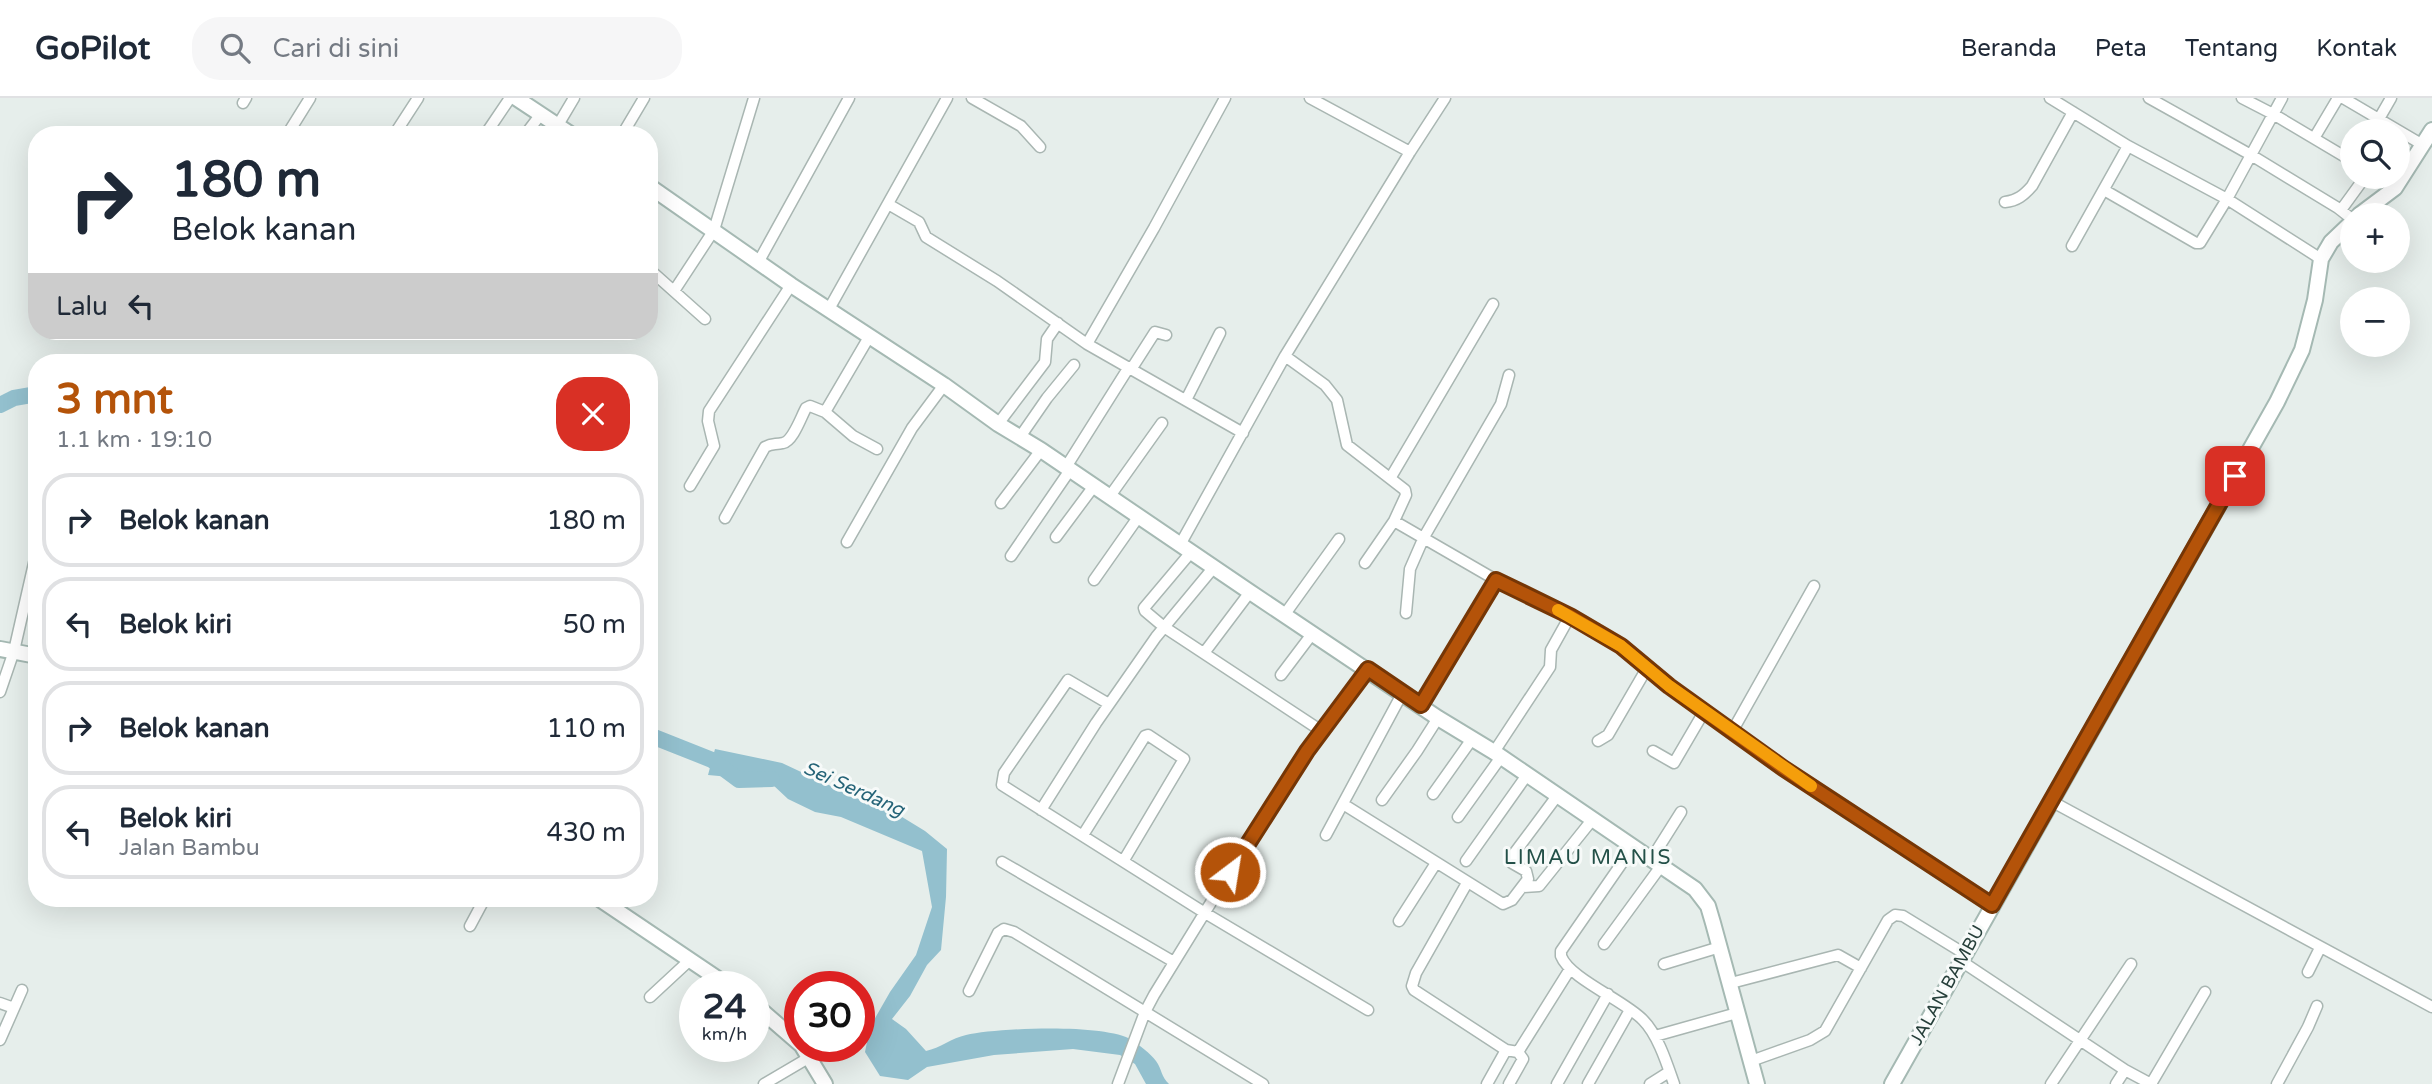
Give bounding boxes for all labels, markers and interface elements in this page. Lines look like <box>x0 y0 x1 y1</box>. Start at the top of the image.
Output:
search box <box>192 17 682 80</box>
text: GoPilot <box>35 29 150 68</box>
icon: search <box>216 29 254 67</box>
text: Cari di sini <box>272 33 399 64</box>
text: Beranda <box>1961 34 2057 63</box>
text: Peta <box>2095 34 2147 63</box>
text: Tentang <box>2185 34 2278 63</box>
text: Kontak <box>2316 34 2397 63</box>
map controls <box>2340 119 2410 357</box>
button: search <box>2340 119 2410 189</box>
text: 180 m <box>171 151 321 210</box>
icon: right <box>56 154 147 245</box>
button: + <box>2340 203 2410 273</box>
text: Belok kanan <box>171 211 356 249</box>
icon: left <box>122 287 160 325</box>
button: − <box>2340 287 2410 357</box>
text: Lalu <box>56 291 108 322</box>
text: 3 mnt <box>56 374 173 425</box>
button: close <box>556 377 630 451</box>
text: 1.1 km · 19:10 <box>56 426 212 454</box>
pin <box>2205 446 2265 506</box>
icon: arrive <box>2216 457 2254 495</box>
icon: right <box>60 501 98 539</box>
text: Belok kanan <box>119 505 270 536</box>
text: 180 m <box>546 505 626 536</box>
icon: left <box>60 605 98 643</box>
text: Belok kiri <box>119 609 232 640</box>
text: 50 m <box>563 609 626 640</box>
icon: right <box>60 709 98 747</box>
text: Belok kanan <box>119 713 270 744</box>
text: 110 m <box>546 713 626 744</box>
water label: Sei Serdang <box>800 757 909 821</box>
text: Belok kiri <box>119 803 232 834</box>
icon: left <box>60 813 98 851</box>
text: 430 m <box>546 817 626 848</box>
text: Jalan Bambu <box>119 834 260 862</box>
position arrow <box>1193 835 1267 909</box>
district label: LIMAU MANIS <box>1504 845 1672 870</box>
street label: JALAN BAMBU <box>1905 921 1989 1049</box>
speed limit sign: 30 <box>784 971 875 1062</box>
text: 24 <box>703 986 746 1028</box>
text: km/h <box>702 1023 747 1045</box>

